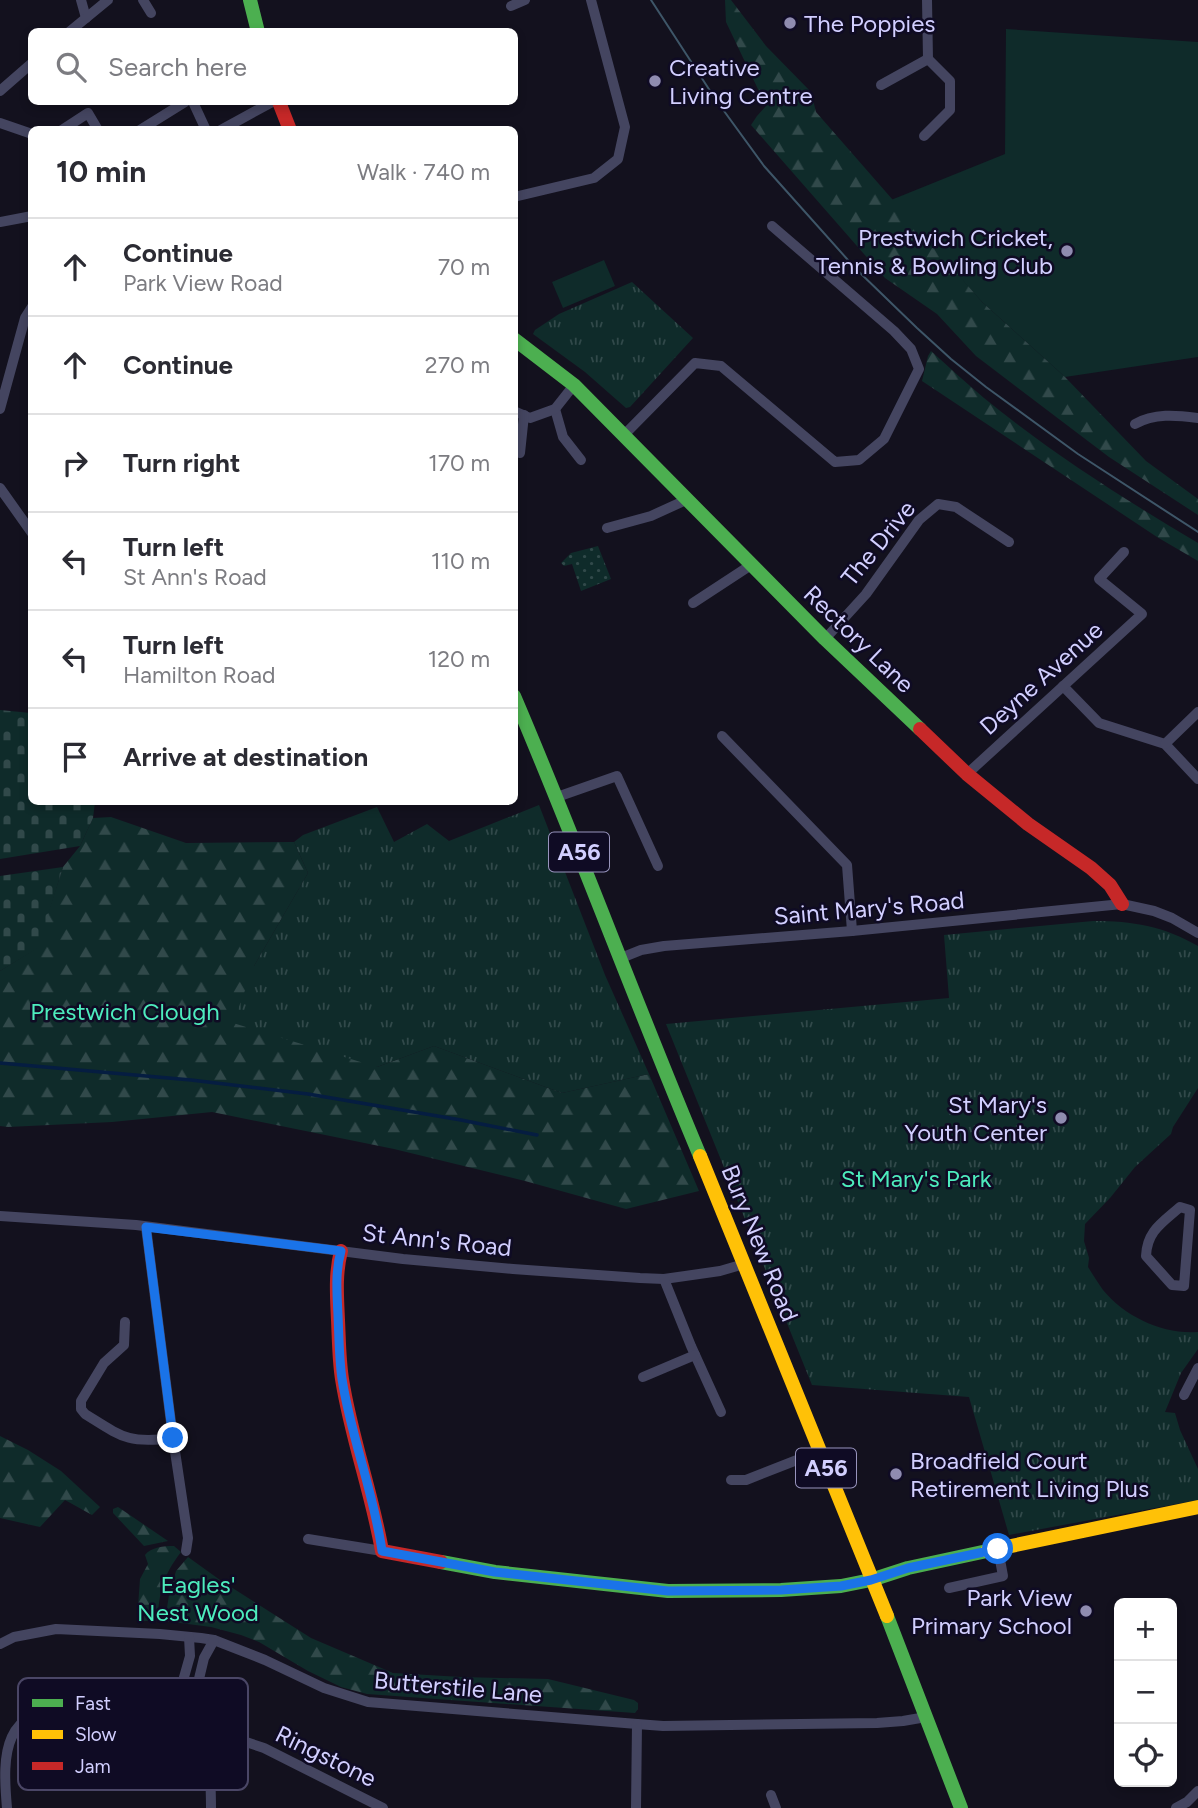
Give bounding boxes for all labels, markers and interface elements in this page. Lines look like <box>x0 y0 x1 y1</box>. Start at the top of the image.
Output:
place label: The Poppies <box>804 9 935 38</box>
marker: The Poppies <box>782 15 798 31</box>
search box <box>28 28 518 105</box>
icon: search <box>52 48 90 86</box>
text: Search here <box>108 51 247 83</box>
place label: Creative Living Centre <box>669 53 813 110</box>
marker: Creative Living Centre <box>647 73 663 89</box>
text: 10 min <box>56 153 146 190</box>
text: Walk · 740 m <box>357 158 490 186</box>
place label: Prestwich Cricket, Tennis & Bowling Club <box>816 223 1053 280</box>
text: Continue <box>123 237 233 269</box>
marker: Prestwich Cricket, Tennis & Bowling Club <box>1059 243 1075 259</box>
icon: ahead <box>56 248 94 286</box>
text: 70 m <box>438 253 490 281</box>
text: Park View Road <box>123 269 283 297</box>
icon: ahead <box>56 346 94 384</box>
text: Continue <box>123 349 233 381</box>
text: 270 m <box>425 351 490 379</box>
icon: right <box>56 444 94 482</box>
text: Turn right <box>123 447 240 479</box>
text: 170 m <box>428 449 490 477</box>
street label: The Drive <box>835 495 921 591</box>
text: Turn left <box>123 531 224 563</box>
icon: left <box>56 542 94 580</box>
text: 110 m <box>431 547 490 575</box>
text: St Ann's Road <box>123 563 267 591</box>
street label: Rectory Lane <box>798 579 920 699</box>
street label: Deyne Avenue <box>974 615 1108 741</box>
text: Turn left <box>123 629 224 661</box>
icon: left <box>56 640 94 678</box>
text: 120 m <box>428 645 490 673</box>
text: Hamilton Road <box>123 661 275 689</box>
icon: arrive <box>56 738 94 776</box>
text: Arrive at destination <box>123 741 368 773</box>
road number: A56 <box>549 832 609 872</box>
street label: Saint Mary's Road <box>772 885 966 931</box>
park label: Prestwich Clough <box>30 997 220 1026</box>
place label: St Mary's Youth Center <box>904 1090 1047 1147</box>
marker: St Mary's Youth Center <box>1053 1110 1069 1126</box>
street label: Bury New Road <box>715 1161 805 1325</box>
park label: St Mary's Park <box>841 1164 992 1193</box>
street label: St Ann's Road <box>361 1218 513 1262</box>
route end <box>157 1422 188 1453</box>
place label: Broadfield Court Retirement Living Plus <box>910 1446 1149 1503</box>
road number: A56 <box>796 1448 856 1488</box>
marker: Broadfield Court Retirement Living Plus <box>888 1466 904 1482</box>
route start <box>982 1533 1013 1564</box>
park label: Eagles' Nest Wood <box>137 1570 259 1627</box>
place label: Park View Primary School <box>911 1583 1072 1640</box>
map controls <box>1114 1598 1177 1787</box>
button: + <box>1114 1598 1177 1661</box>
marker: Park View Primary School <box>1078 1603 1094 1619</box>
button: − <box>1114 1661 1177 1724</box>
street label: Butterstile Lane <box>373 1665 543 1709</box>
legend <box>18 1678 248 1790</box>
text: Fast <box>75 1692 111 1715</box>
street label: Ringstone <box>271 1719 381 1793</box>
text: Slow <box>75 1723 117 1746</box>
button: locate <box>1114 1724 1177 1787</box>
text: Jam <box>75 1755 111 1778</box>

